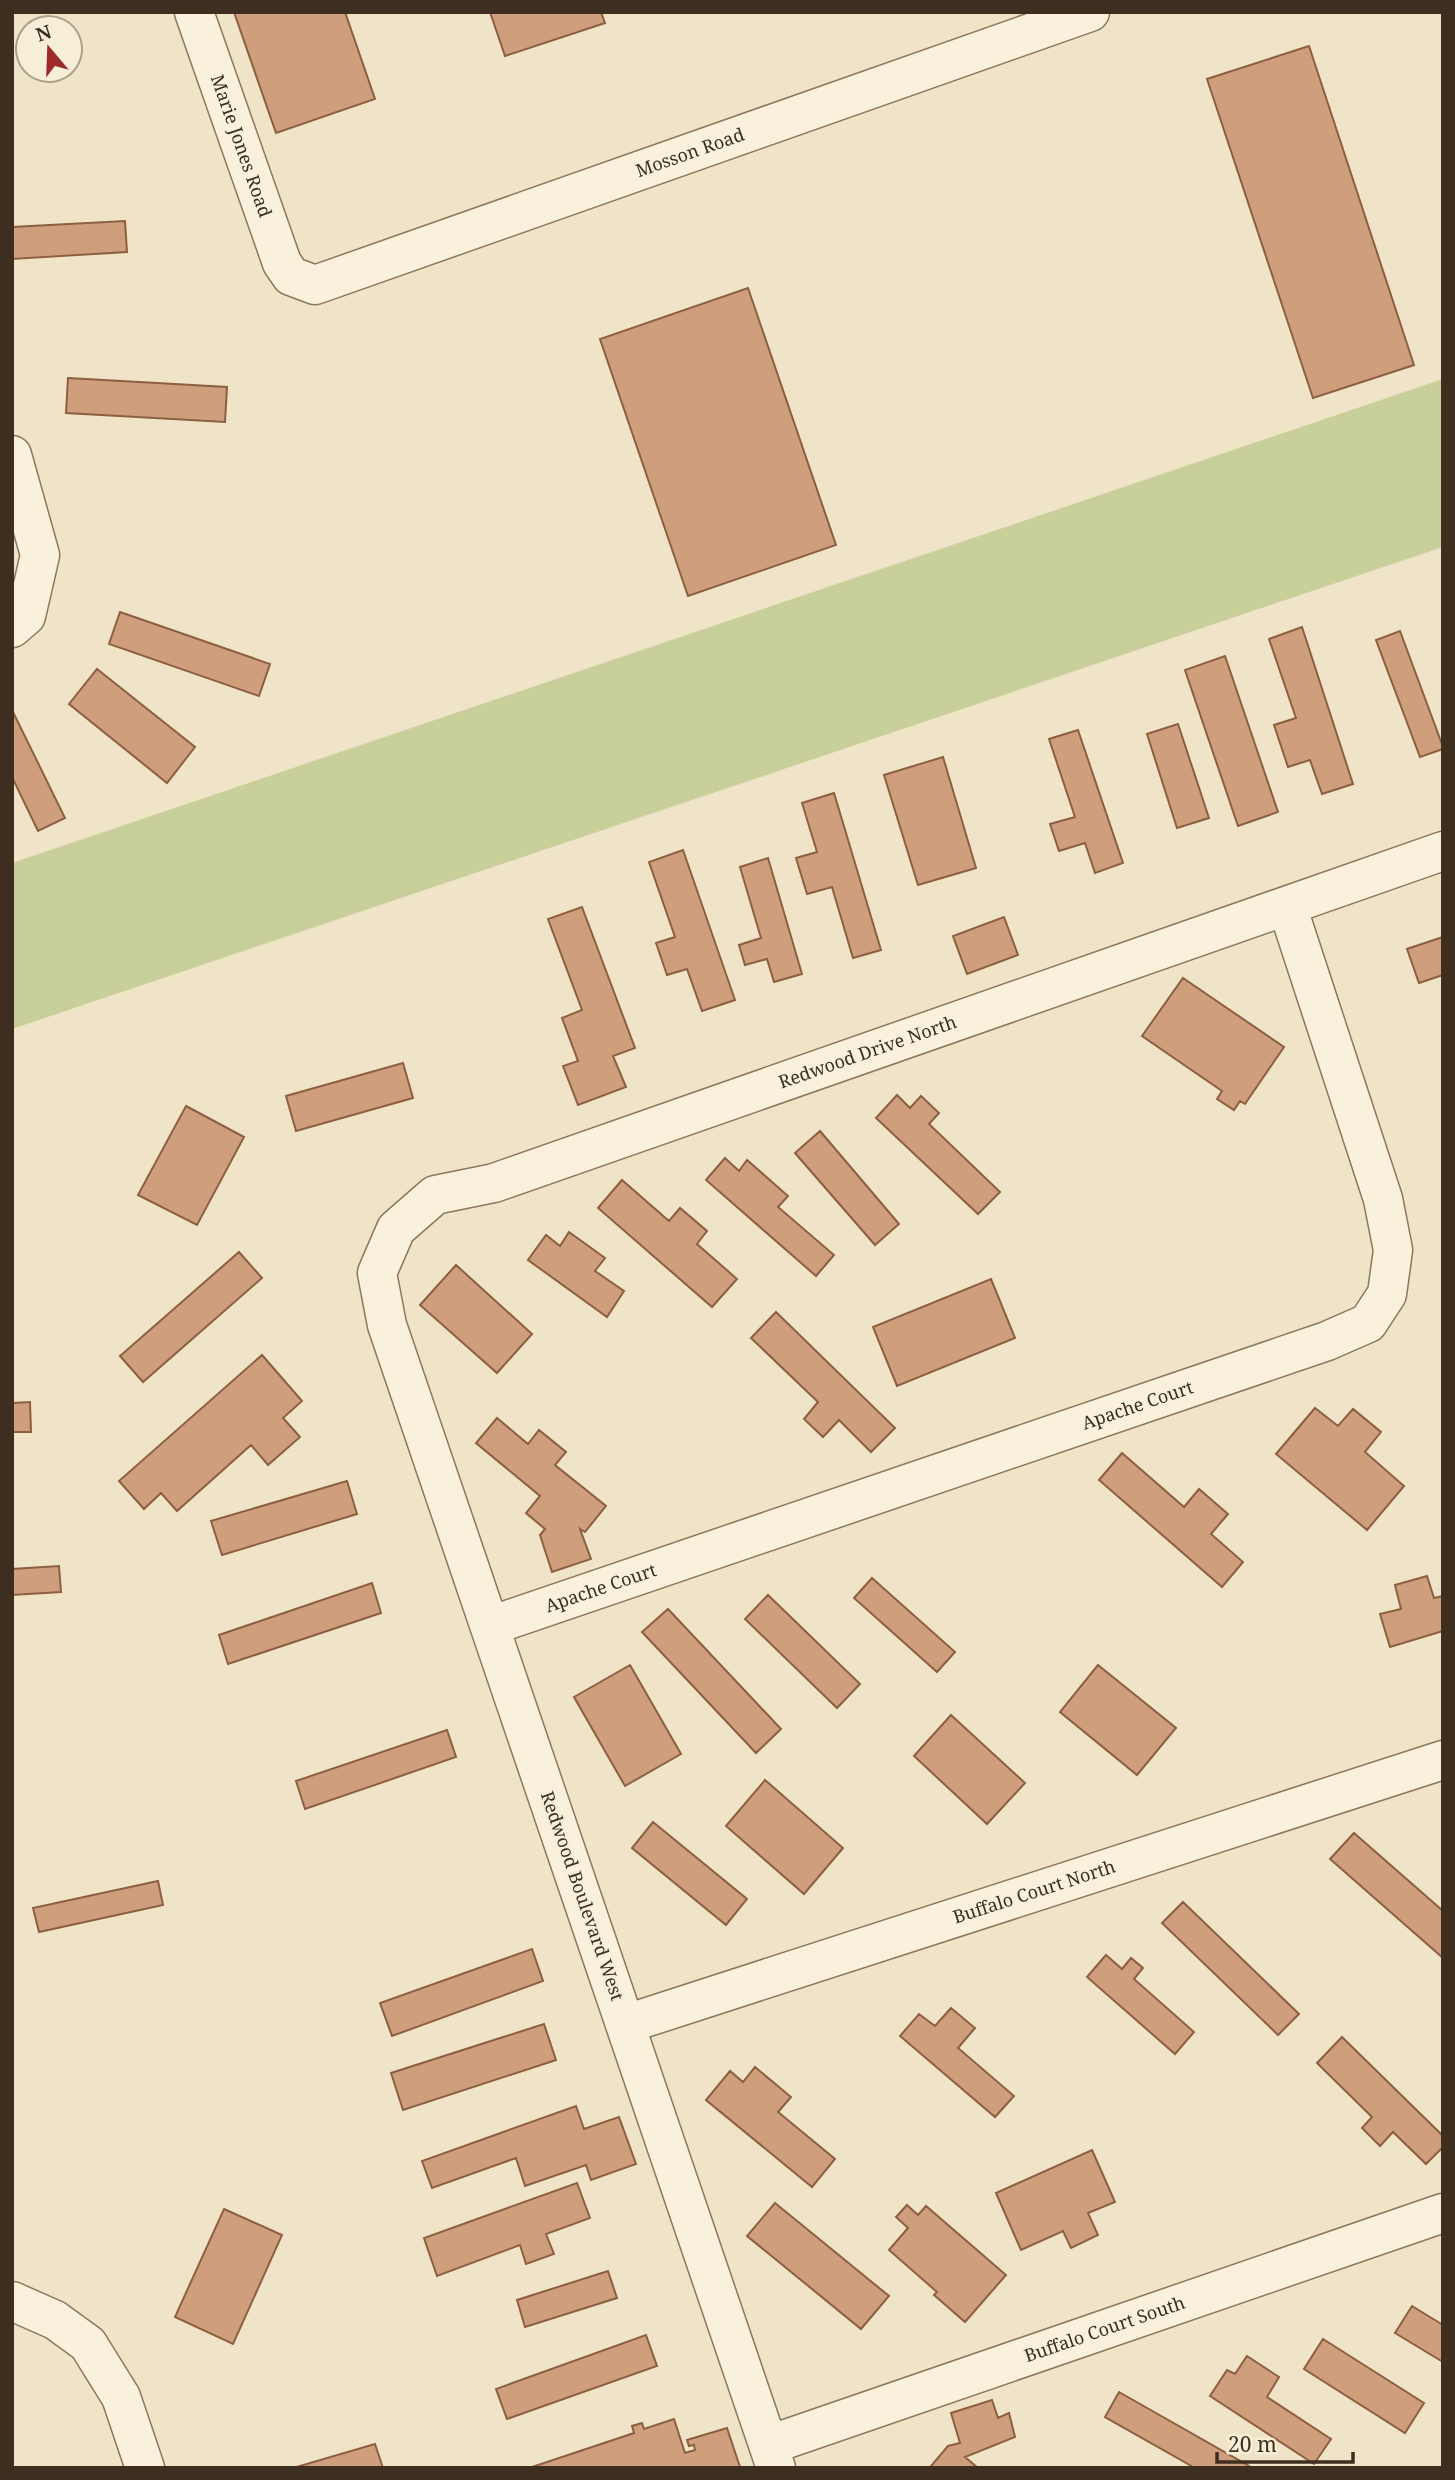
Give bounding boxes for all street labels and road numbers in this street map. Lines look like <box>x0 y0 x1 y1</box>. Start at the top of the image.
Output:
street label: Marie Jones Road <box>206 71 278 220</box>
street label: Mosson Road <box>632 122 747 182</box>
street label: Redwood Drive North <box>775 1009 960 1094</box>
street label: Apache Court <box>1078 1374 1196 1435</box>
street label: Apache Court <box>542 1557 659 1617</box>
street label: Redwood Boulevard West <box>536 1788 630 2004</box>
street label: Buffalo Court North <box>950 1854 1118 1929</box>
street label: Buffalo Court South <box>1021 2290 1188 2367</box>

